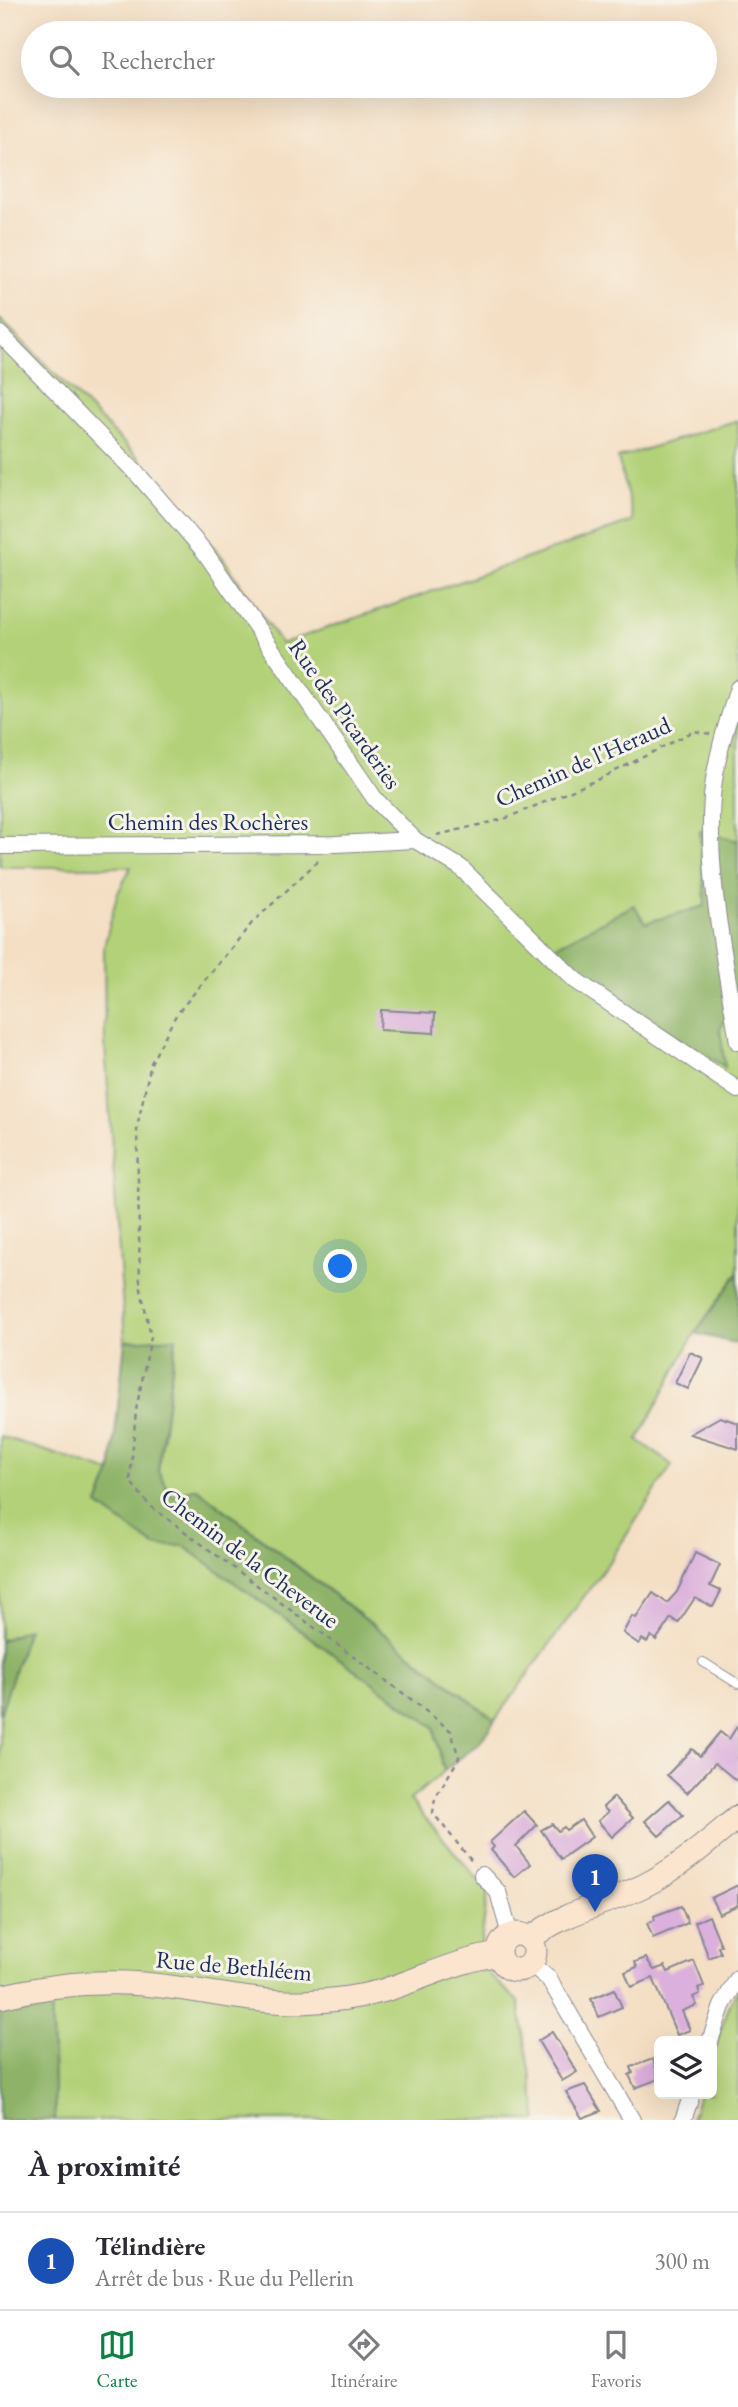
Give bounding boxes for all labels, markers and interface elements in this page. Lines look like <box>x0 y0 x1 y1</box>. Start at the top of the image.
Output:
search box <box>21 21 717 98</box>
icon: search <box>45 41 83 79</box>
text: Rechercher <box>101 43 215 77</box>
street label: Rue des Picarderies <box>282 632 409 795</box>
street label: Chemin de l'Heraud <box>490 709 676 814</box>
street label: Chemin des Rochères <box>108 806 308 837</box>
your location <box>323 1249 357 1283</box>
street label: Chemin de la Cheverue <box>155 1480 346 1635</box>
pin: 1 <box>572 1854 618 1912</box>
street label: Rue de Bethléem <box>155 1943 314 1988</box>
map controls <box>654 2036 717 2099</box>
button: layers <box>654 2036 717 2099</box>
text: À proximité <box>28 2146 180 2185</box>
text: Télindière <box>95 2229 205 2263</box>
text: 1 <box>45 2246 57 2276</box>
text: 300 m <box>654 2246 710 2276</box>
text: Arrêt de bus · Rue du Pellerin <box>95 2263 354 2293</box>
tab: Carte <box>97 2326 137 2393</box>
tab: Itinéraire <box>331 2326 397 2393</box>
tab: Favoris <box>591 2326 641 2393</box>

